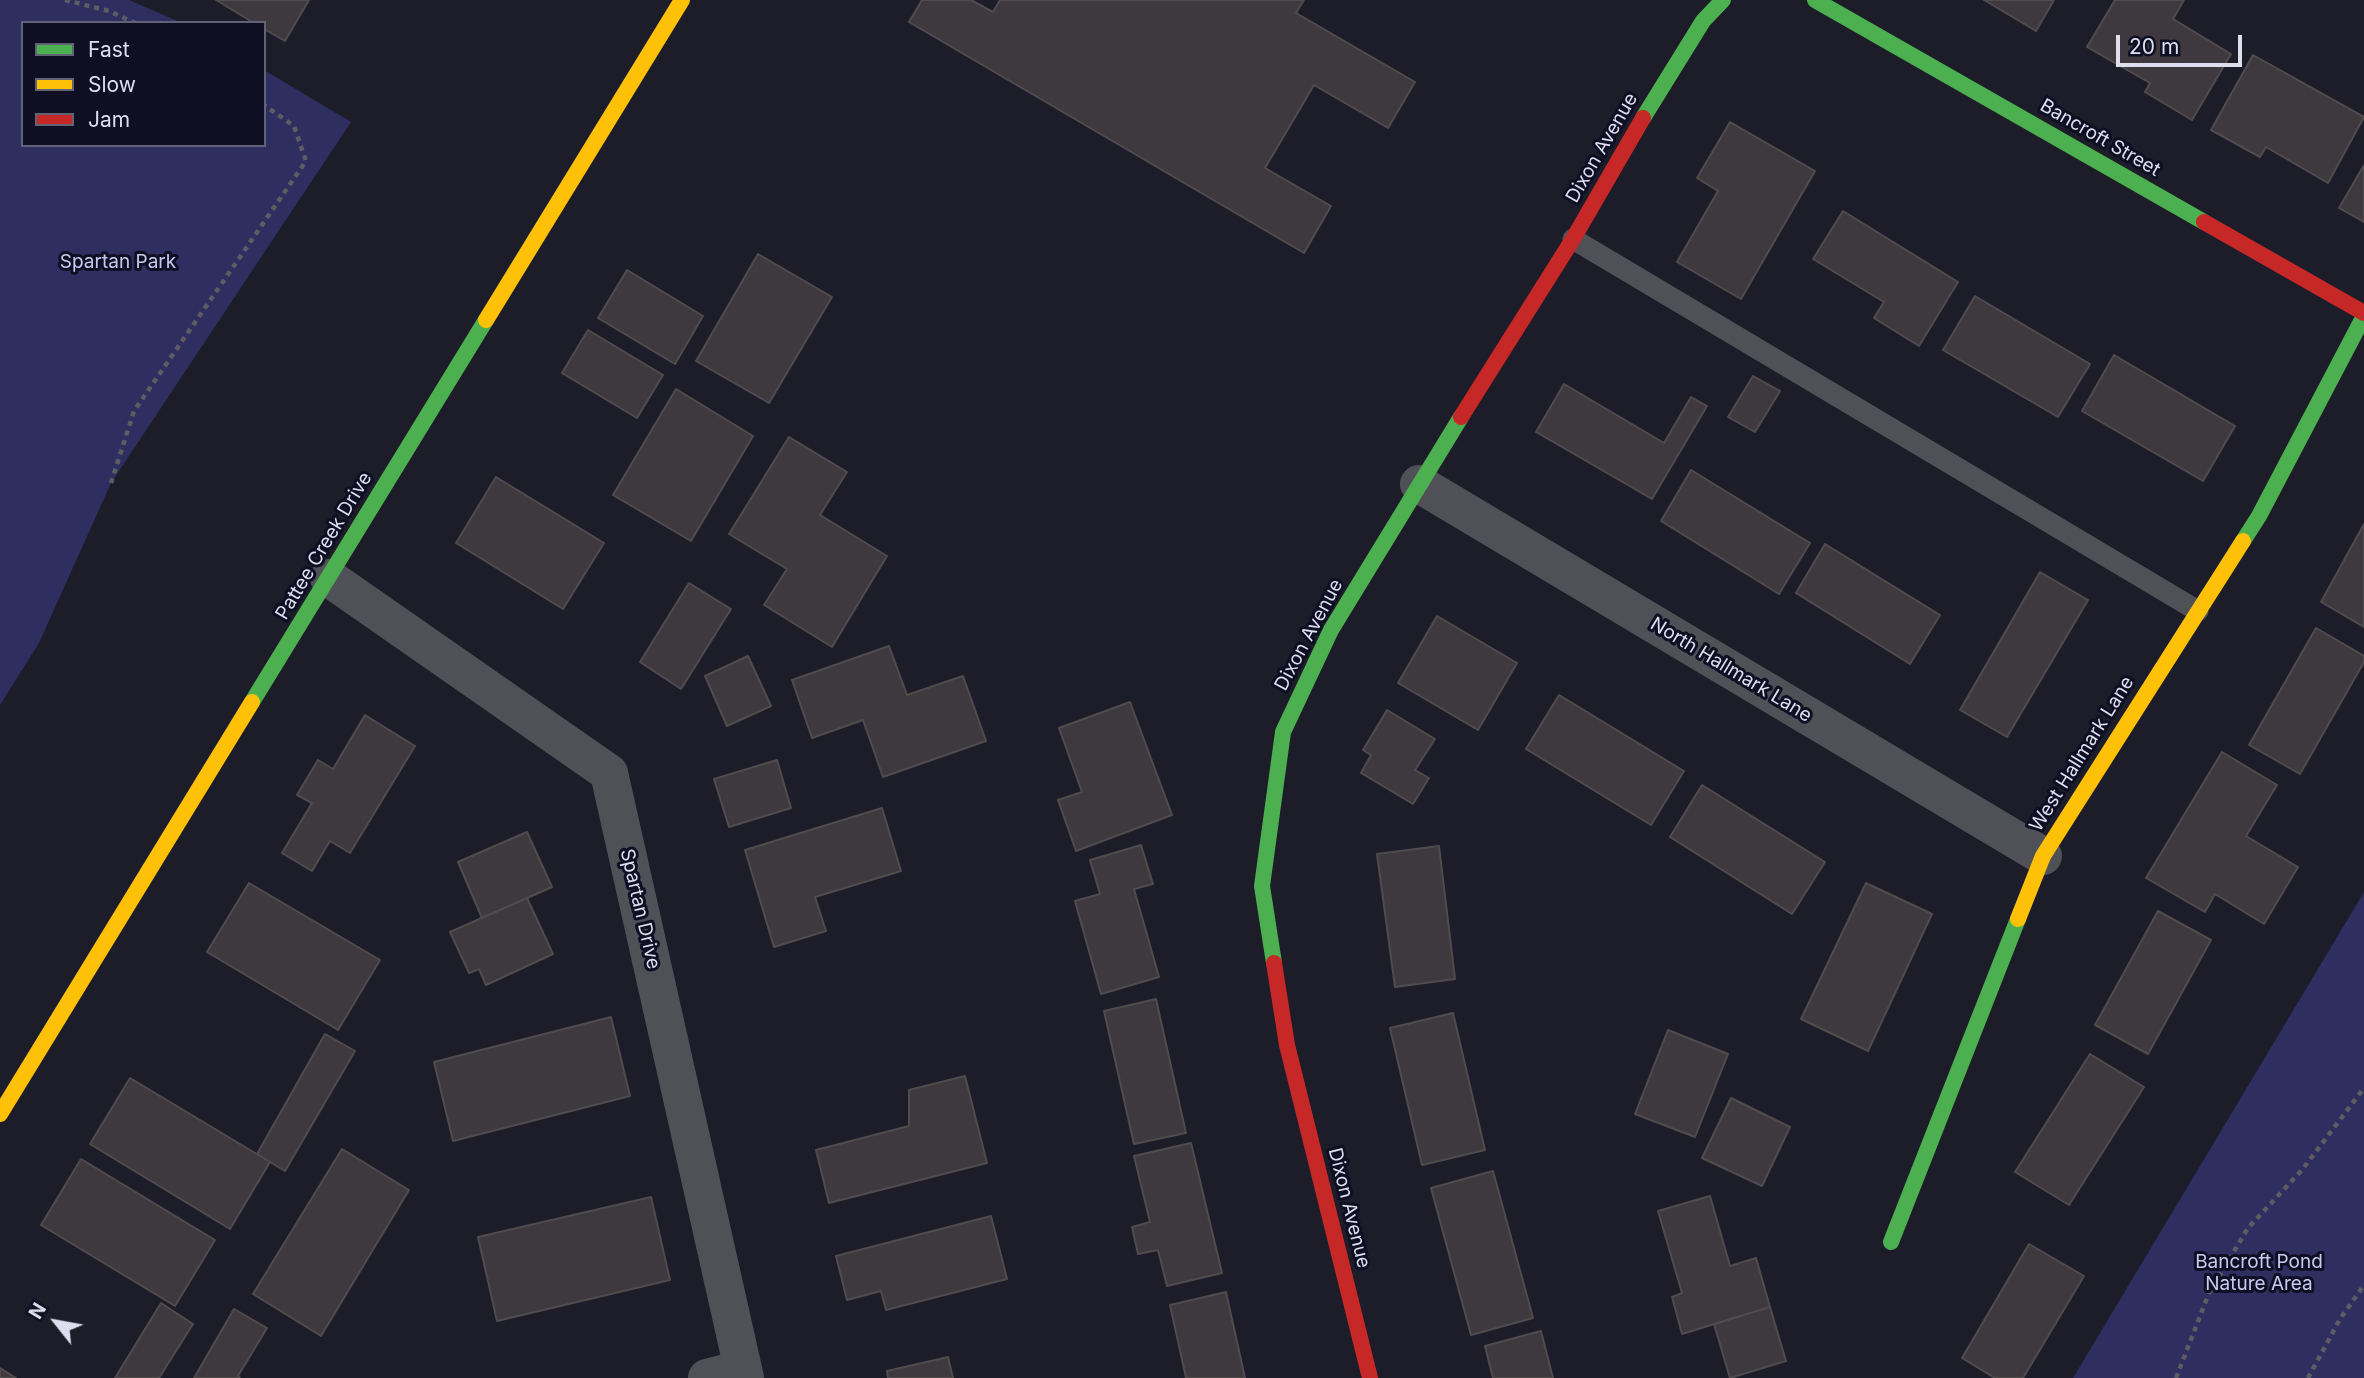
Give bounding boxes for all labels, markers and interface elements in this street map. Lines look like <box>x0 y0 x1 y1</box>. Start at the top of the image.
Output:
legend <box>21 21 266 147</box>
scale bar <box>2119 21 2245 65</box>
text: 20 m <box>2129 34 2179 59</box>
text: Fast <box>88 37 130 62</box>
text: Slow <box>88 72 136 97</box>
street label: Dixon Avenue <box>1561 89 1643 207</box>
street label: Bancroft Street <box>2036 94 2164 182</box>
text: Jam <box>88 107 130 132</box>
park label: Spartan Park <box>60 251 176 273</box>
street label: Pattee Creek Drive <box>271 468 377 624</box>
street label: Dixon Avenue <box>1270 575 1348 695</box>
street label: North Hallmark Lane <box>1646 613 1816 727</box>
street label: West Hallmark Lane <box>2025 672 2139 836</box>
street label: Spartan Drive <box>615 847 665 971</box>
street label: Dixon Avenue <box>1323 1146 1375 1270</box>
park label: Bancroft Pond Nature Area <box>2195 1251 2323 1295</box>
north arrow <box>21 1287 91 1357</box>
text: N <box>24 1299 51 1323</box>

